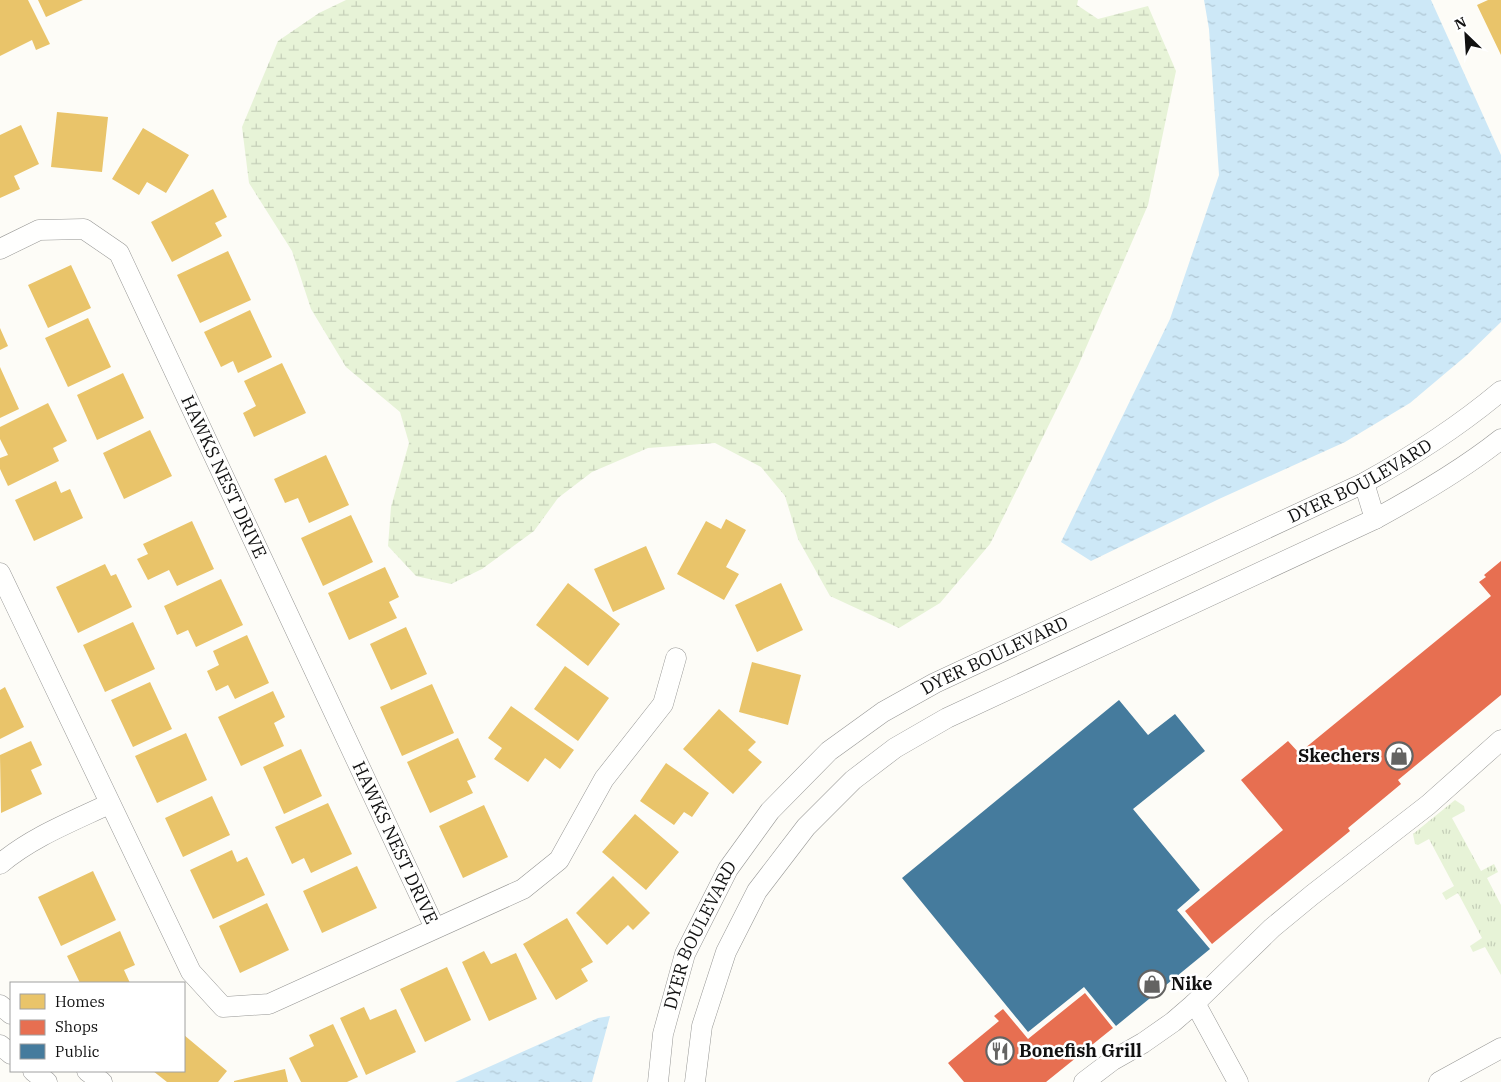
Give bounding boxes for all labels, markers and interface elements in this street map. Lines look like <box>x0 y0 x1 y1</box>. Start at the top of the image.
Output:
north arrow <box>1441 10 1491 60</box>
text: N <box>1452 13 1469 34</box>
street label: HAWKS NEST DRIVE <box>176 391 272 562</box>
street label: DYER BOULEVARD <box>1284 433 1436 528</box>
street label: DYER BOULEVARD <box>917 611 1072 700</box>
shop icon: Skechers <box>1384 741 1414 771</box>
place label: Skechers <box>1298 744 1380 767</box>
street label: HAWKS NEST DRIVE <box>348 757 444 928</box>
street label: DYER BOULEVARD <box>658 856 741 1012</box>
shop icon: Nike <box>1137 969 1167 999</box>
place label: Nike <box>1171 972 1212 995</box>
legend <box>10 982 185 1072</box>
text: Homes <box>55 992 105 1011</box>
text: Shops <box>55 1017 98 1036</box>
restaurant icon: Bonefish Grill <box>985 1036 1015 1066</box>
place label: Bonefish Grill <box>1019 1039 1142 1062</box>
text: Public <box>55 1042 100 1061</box>

